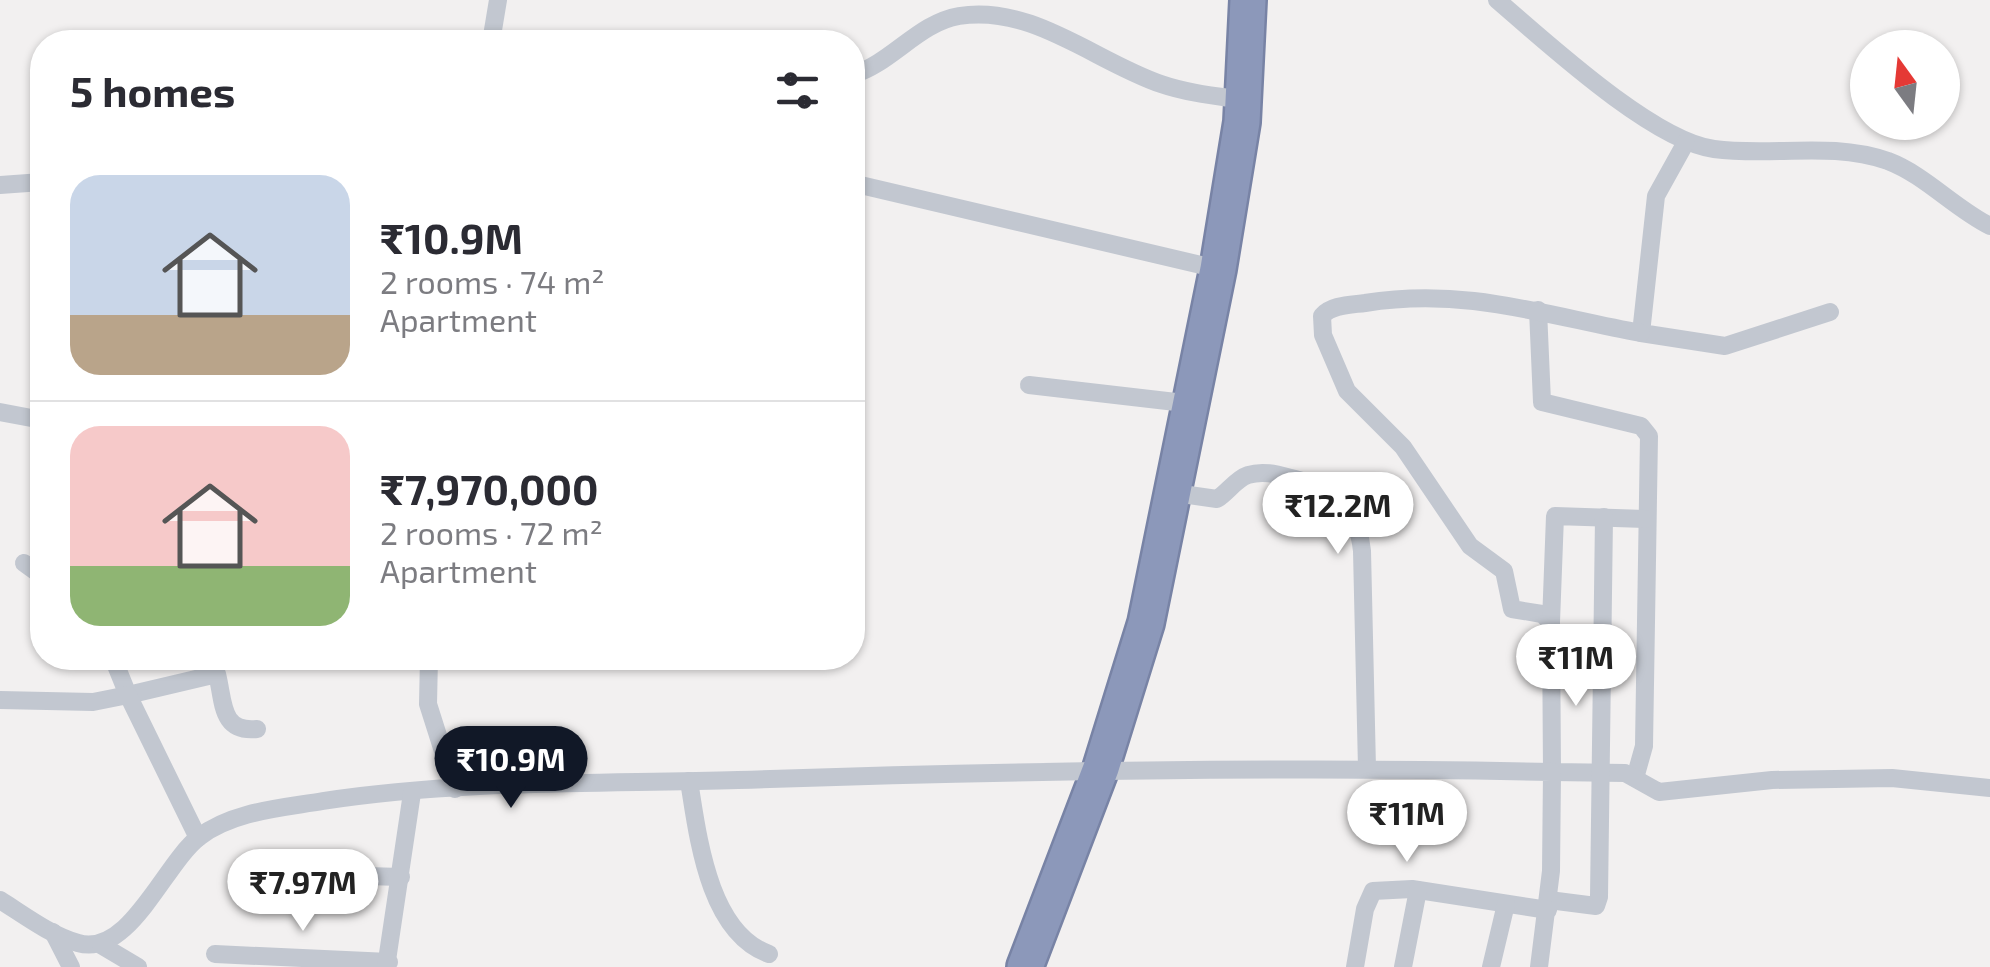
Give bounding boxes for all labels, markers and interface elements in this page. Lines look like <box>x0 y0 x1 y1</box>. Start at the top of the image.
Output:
north arrow <box>1850 30 1960 140</box>
map controls <box>1850 30 1960 140</box>
icon: filters <box>770 63 825 118</box>
text: 5 homes <box>70 65 235 115</box>
text: ₹10.9M <box>380 212 523 262</box>
icon: home <box>150 215 270 335</box>
text: 2 rooms · 74 m² <box>380 262 604 300</box>
text: Apartment <box>380 300 537 338</box>
text: ₹7,970,000 <box>380 463 599 513</box>
icon: home <box>150 466 270 586</box>
pin: ₹12.2M <box>1257 472 1419 557</box>
text: ₹12.2M <box>1284 485 1392 523</box>
text: 2 rooms · 72 m² <box>380 513 603 551</box>
text: Apartment <box>380 551 537 589</box>
pin: ₹11M <box>1517 624 1635 709</box>
text: ₹11M <box>1538 637 1614 675</box>
pin: ₹10.9M <box>430 726 592 811</box>
text: ₹10.9M <box>457 739 565 777</box>
pin: ₹11M <box>1348 780 1466 865</box>
text: ₹11M <box>1369 793 1445 831</box>
pin: ₹7.97M <box>222 849 384 934</box>
text: ₹7.97M <box>249 862 357 900</box>

